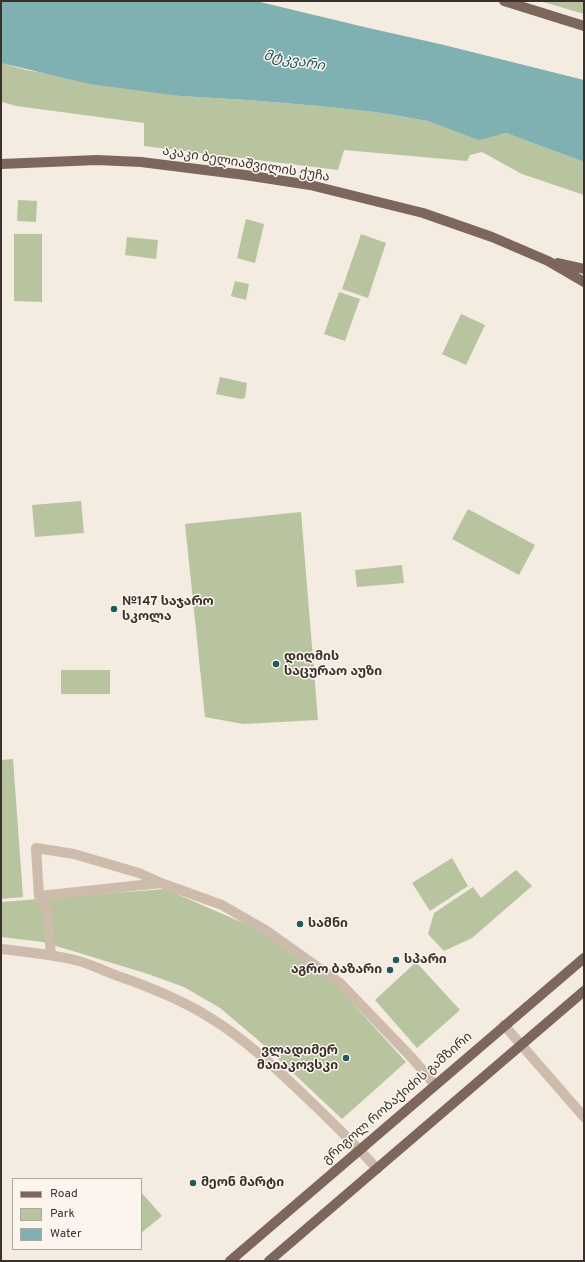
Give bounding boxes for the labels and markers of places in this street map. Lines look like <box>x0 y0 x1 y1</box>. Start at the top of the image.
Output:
place label: №147 საჯარო სკოლა <box>122 594 214 625</box>
marker: №147 საჯარო სკოლა <box>109 604 119 614</box>
place label: დიღმის საცურაო აუზი <box>284 649 382 680</box>
marker: დიღმის საცურაო აუზი <box>271 659 281 669</box>
place label: სამნი <box>308 916 348 932</box>
marker: სამნი <box>295 919 305 929</box>
place label: სპარი <box>404 952 447 968</box>
marker: სპარი <box>391 955 401 965</box>
place label: აგრო ბაზარი <box>291 962 382 978</box>
marker: აგრო ბაზარი <box>385 965 395 975</box>
place label: ვლადიმერ მაიაკოვსკი <box>257 1043 338 1074</box>
marker: ვლადიმერ მაიაკოვსკი <box>341 1053 351 1063</box>
place label: მეონ მარტი <box>201 1175 284 1191</box>
marker: მეონ მარტი <box>188 1178 198 1188</box>

